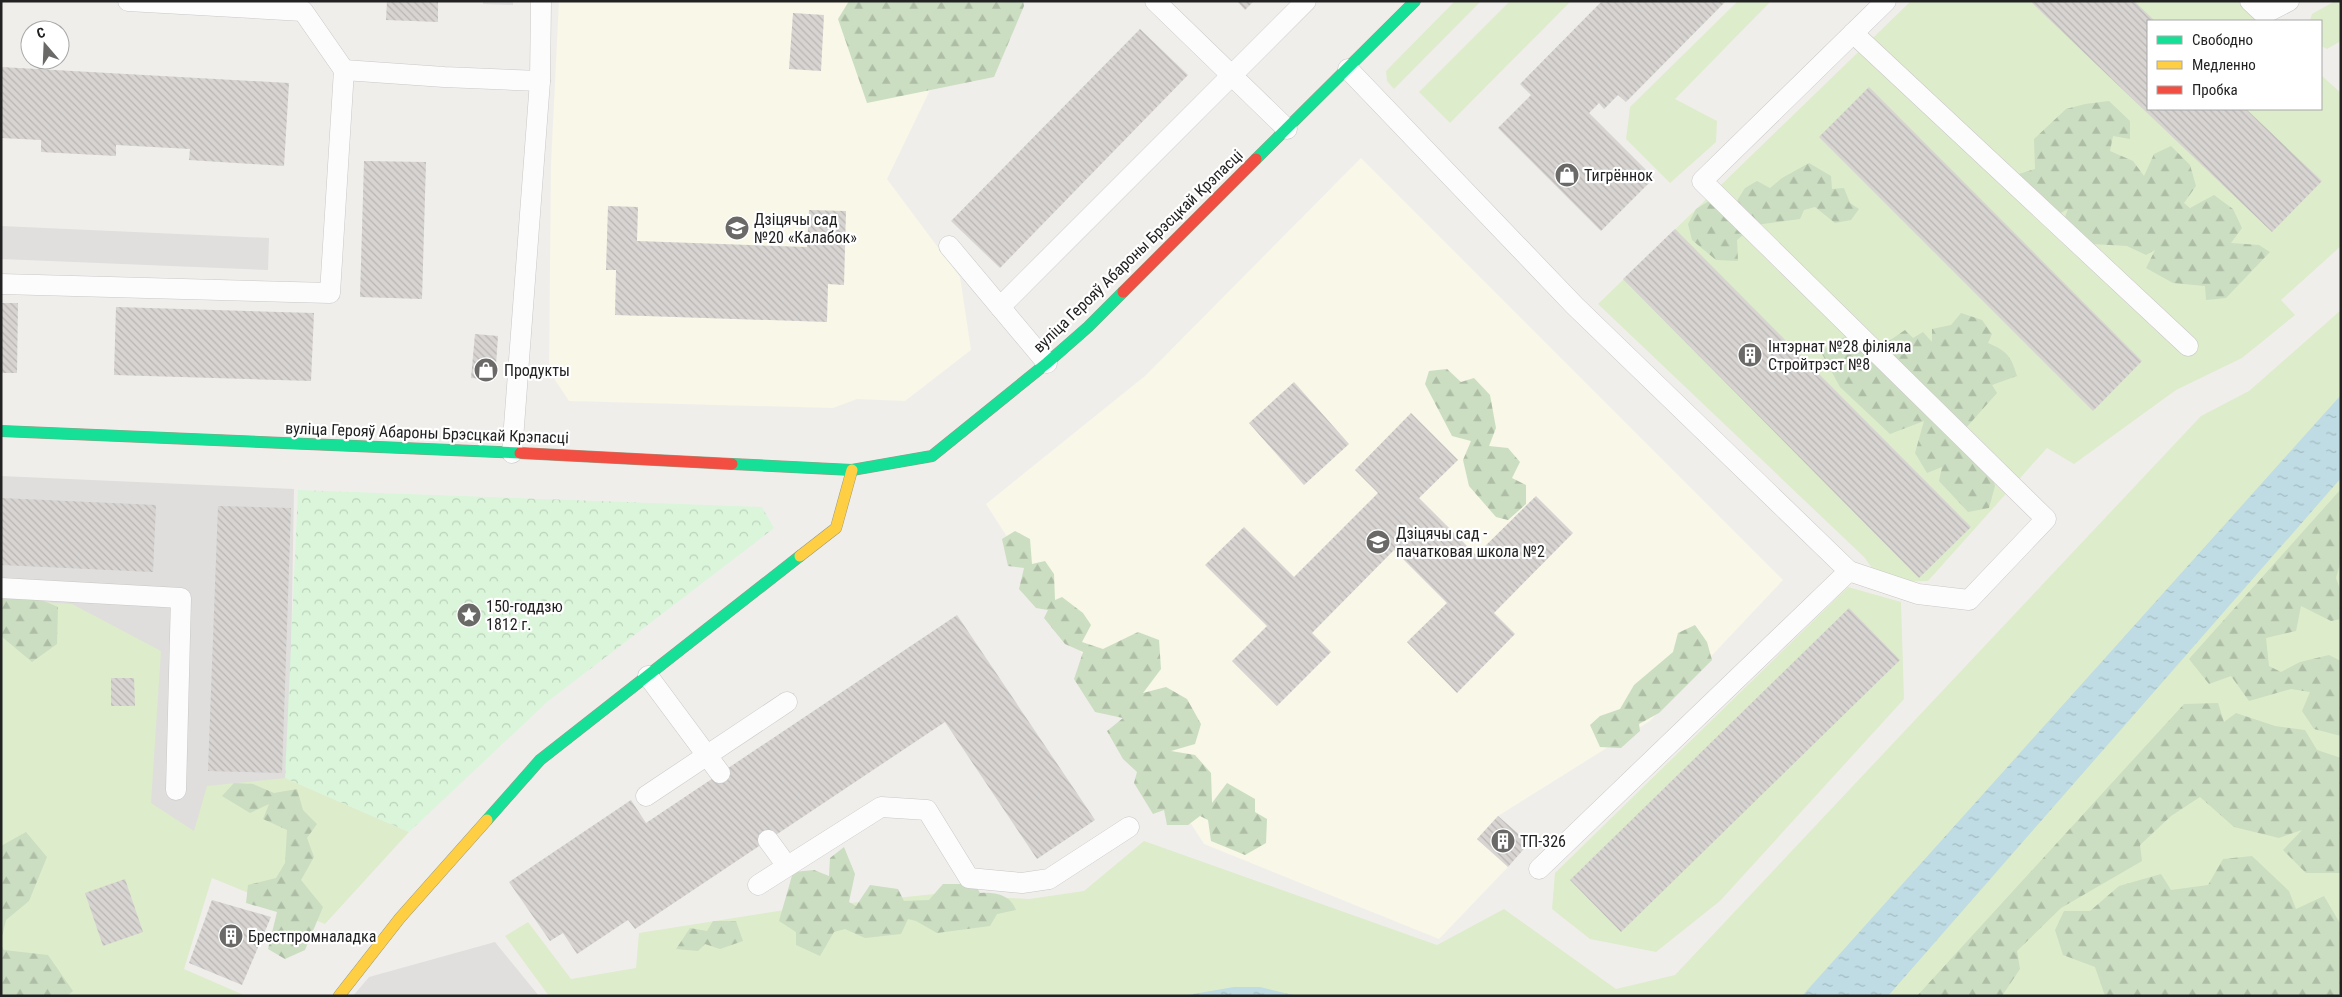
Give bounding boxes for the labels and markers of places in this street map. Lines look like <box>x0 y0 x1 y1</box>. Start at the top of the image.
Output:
shop icon: Тигрённок <box>1554 162 1580 188</box>
place label: Тигрённок <box>1584 166 1653 185</box>
place label: Дзіцячы сад №20 «Калабок» <box>754 210 857 247</box>
school or university icon: Дзіцячы сад №20 «Калабок» <box>724 215 750 241</box>
place label: Інтэрнат №28 фiлiяла Стройтрэст №8 <box>1768 337 1911 374</box>
building icon: Інтэрнат №28 фiлiяла Стройтрэст №8 <box>1737 342 1763 368</box>
shop icon: Продукты <box>473 357 499 383</box>
place label: Продукты <box>504 361 570 380</box>
place label: Дзіцячы сад - пачатковая школа №2 <box>1396 524 1545 561</box>
school or university icon: Дзіцячы сад - пачатковая школа №2 <box>1365 529 1391 555</box>
place label: 150-годдзю 1812 г. <box>486 597 563 634</box>
place icon: 150-годдзю 1812 г. <box>456 602 482 628</box>
building icon: ТП-326 <box>1490 828 1516 854</box>
place label: ТП-326 <box>1520 832 1566 851</box>
building icon: Брестпромналадка <box>218 923 244 949</box>
place label: Брестпромналадка <box>248 927 376 946</box>

